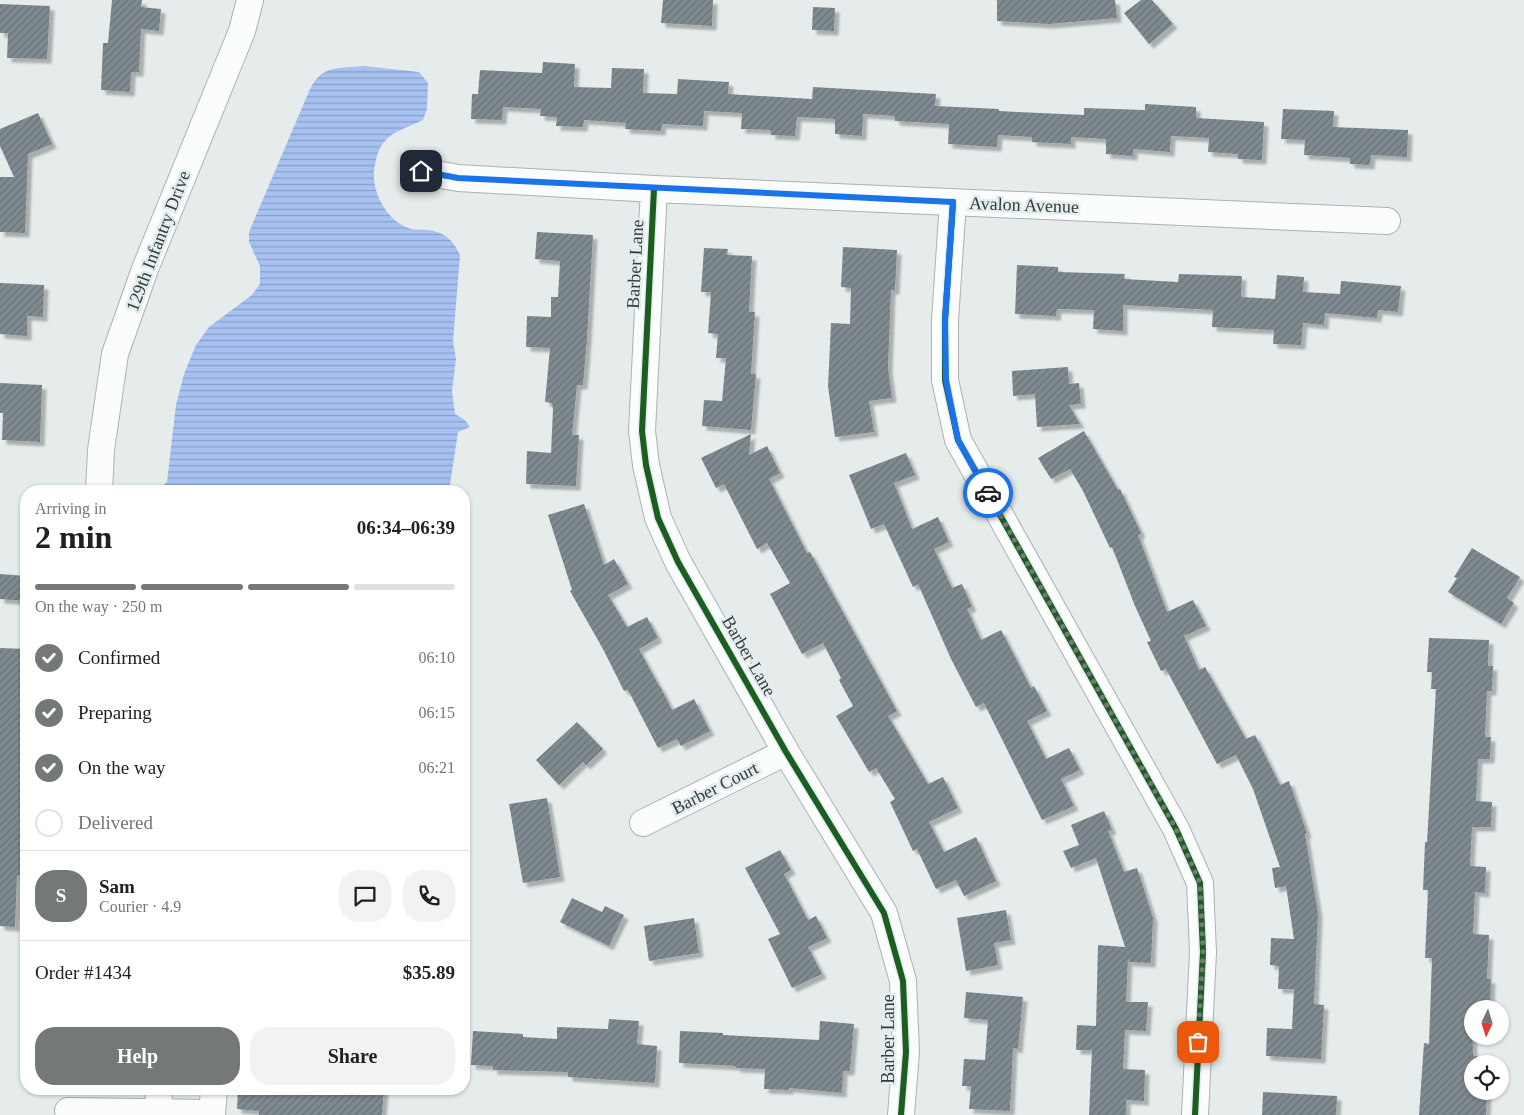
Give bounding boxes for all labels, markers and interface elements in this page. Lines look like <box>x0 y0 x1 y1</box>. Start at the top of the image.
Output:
pin <box>400 150 442 192</box>
icon: home <box>407 157 435 185</box>
street label: 129th Infantry Drive <box>122 168 194 314</box>
street label: Avalon Avenue <box>969 193 1079 217</box>
street label: Barber Lane <box>623 219 647 309</box>
courier <box>963 468 1013 518</box>
icon: car <box>974 479 1002 507</box>
text: Arriving in <box>35 500 107 517</box>
text: 06:34–06:39 <box>357 517 455 538</box>
text: 2 min <box>35 519 112 555</box>
text: On the way · 250 m <box>35 598 163 615</box>
street label: Barber Lane <box>718 612 780 700</box>
icon: check <box>35 644 63 672</box>
text: Confirmed <box>78 647 160 668</box>
text: 06:10 <box>419 649 455 666</box>
icon: check <box>35 699 63 727</box>
text: Preparing <box>78 702 152 723</box>
text: 06:15 <box>419 704 455 721</box>
icon: check <box>35 754 63 782</box>
text: On the way <box>78 757 166 778</box>
street label: Barber Court <box>668 758 762 818</box>
text: 06:21 <box>419 759 455 776</box>
text: Delivered <box>78 812 153 833</box>
button: chat <box>339 870 391 922</box>
button: phone <box>403 870 455 922</box>
text: Sam <box>99 876 135 897</box>
text: S <box>56 885 66 906</box>
text: Courier · 4.9 <box>99 898 181 915</box>
text: Order #1434 <box>35 962 132 983</box>
text: $35.89 <box>403 962 455 983</box>
street label: Barber Lane <box>878 994 898 1084</box>
north arrow <box>1464 1000 1509 1045</box>
map controls <box>1464 1000 1509 1100</box>
pin <box>1177 1021 1219 1063</box>
button: Help <box>35 1027 240 1085</box>
button: Share <box>250 1027 455 1085</box>
icon: bag <box>1184 1028 1212 1056</box>
button: locate <box>1464 1055 1509 1100</box>

